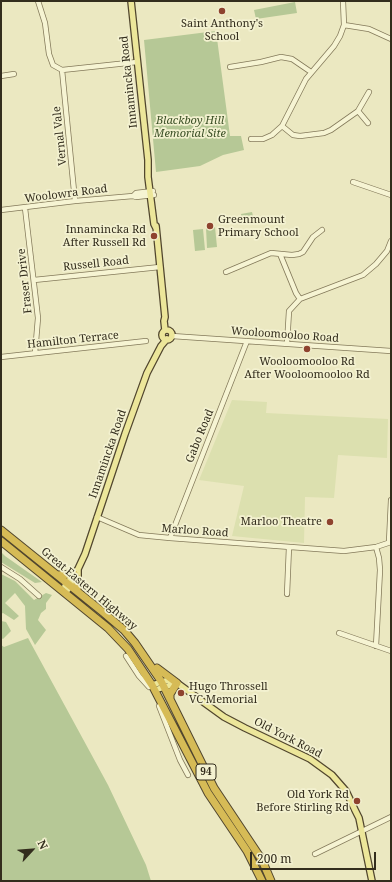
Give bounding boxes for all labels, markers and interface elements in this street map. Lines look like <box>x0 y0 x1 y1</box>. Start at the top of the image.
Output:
marker: Saint Anthony's School <box>217 6 227 16</box>
place label: Saint Anthony's School <box>181 17 263 43</box>
street label: Innamincka Road <box>118 35 140 129</box>
street label: Vernal Vale <box>50 106 70 166</box>
park label: Blackboy Hill Memorial Site <box>154 114 226 140</box>
street label: Woolowra Road <box>24 182 108 206</box>
place label: Greenmount Primary School <box>218 213 299 239</box>
marker: Greenmount Primary School <box>205 221 215 231</box>
place label: Innamincka Rd After Russell Rd <box>63 223 146 249</box>
marker: Innamincka Rd After Russell Rd <box>149 231 159 241</box>
street label: Fraser Drive <box>15 248 35 314</box>
street label: Russell Road <box>62 254 130 274</box>
street label: Wooloomooloo Road <box>231 325 339 345</box>
street label: Hamilton Terrace <box>26 329 120 351</box>
marker: Wooloomooloo Rd After Wooloomooloo Rd <box>302 344 312 354</box>
place label: Wooloomooloo Rd After Wooloomooloo Rd <box>244 355 370 381</box>
street label: Gabo Road <box>183 407 217 465</box>
street label: Innamincka Road <box>87 408 129 500</box>
place label: Marloo Theatre <box>241 515 322 529</box>
marker: Marloo Theatre <box>325 517 335 527</box>
street label: Marloo Road <box>161 522 229 540</box>
street label: Great Eastern Highway <box>38 545 140 633</box>
place label: Hugo Throssell VC Memorial <box>189 680 268 706</box>
marker: Hugo Throssell VC Memorial <box>176 688 186 698</box>
street label: Old York Road <box>252 715 324 761</box>
road number: 94 <box>196 764 216 780</box>
place label: Old York Rd Before Stirling Rd <box>256 788 349 814</box>
marker: Old York Rd Before Stirling Rd <box>352 796 362 806</box>
north arrow <box>12 830 52 870</box>
text: N <box>35 837 52 852</box>
scale bar <box>252 844 378 870</box>
text: 200 m <box>257 850 292 867</box>

